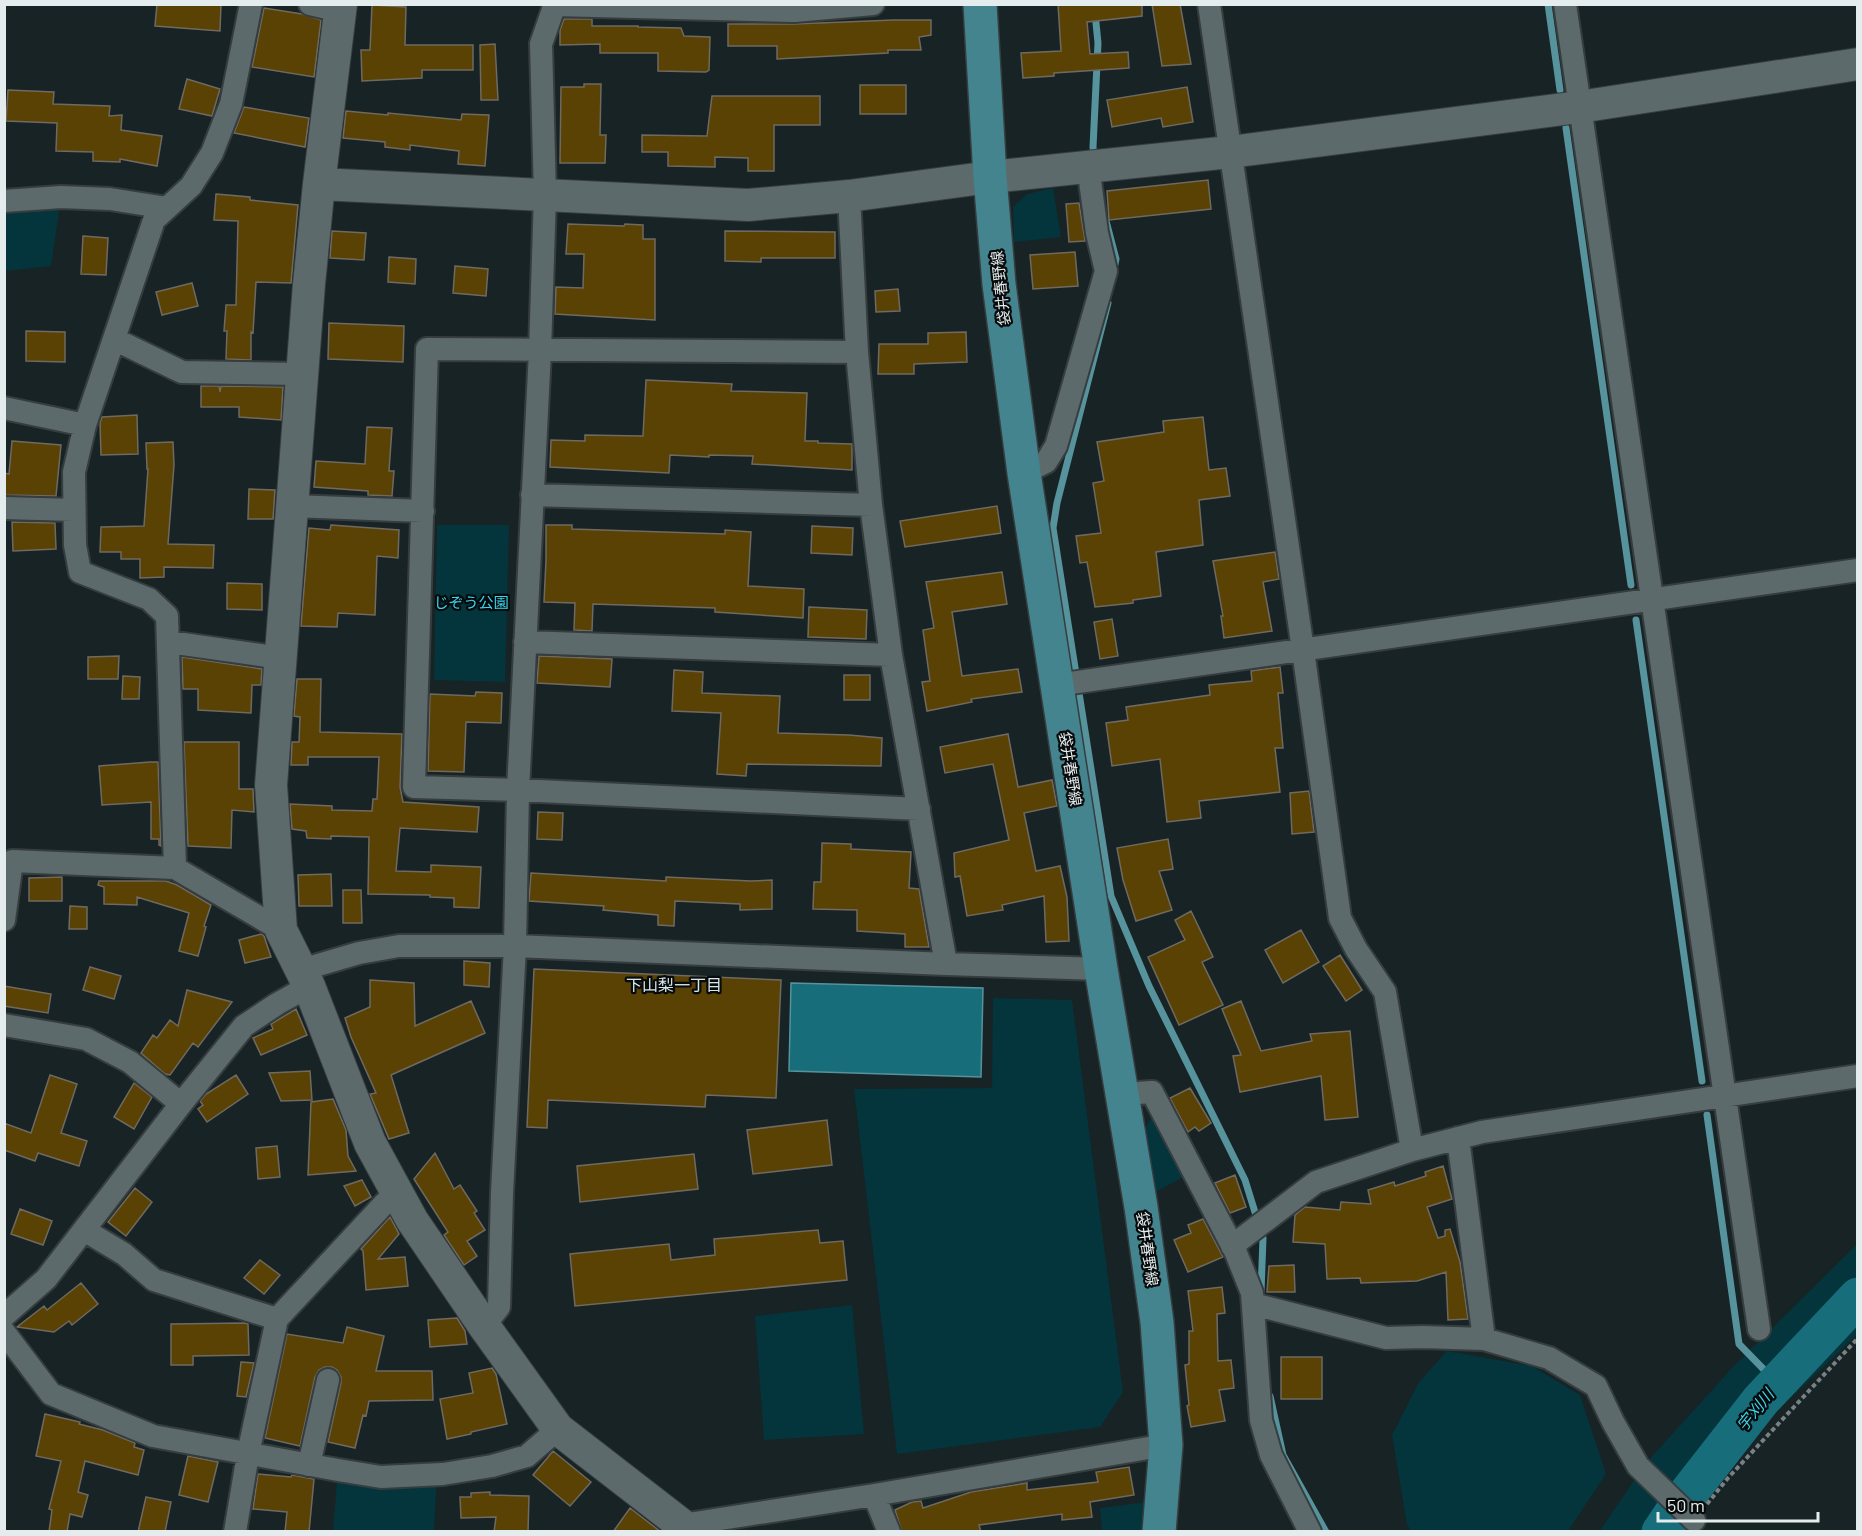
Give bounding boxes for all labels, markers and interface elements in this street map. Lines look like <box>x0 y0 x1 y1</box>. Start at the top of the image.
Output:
street label: 袋井春野線 <box>987 250 1013 326</box>
park label: じぞう公園 <box>433 593 509 611</box>
street label: 袋井春野線 <box>1056 730 1086 807</box>
district label: 下山梨一丁目 <box>626 975 722 994</box>
street label: 袋井春野線 <box>1134 1210 1162 1287</box>
water label: 宇刈川 <box>1732 1384 1778 1434</box>
scale bar <box>1658 1485 1818 1523</box>
text: 50 m <box>1667 1494 1705 1516</box>

